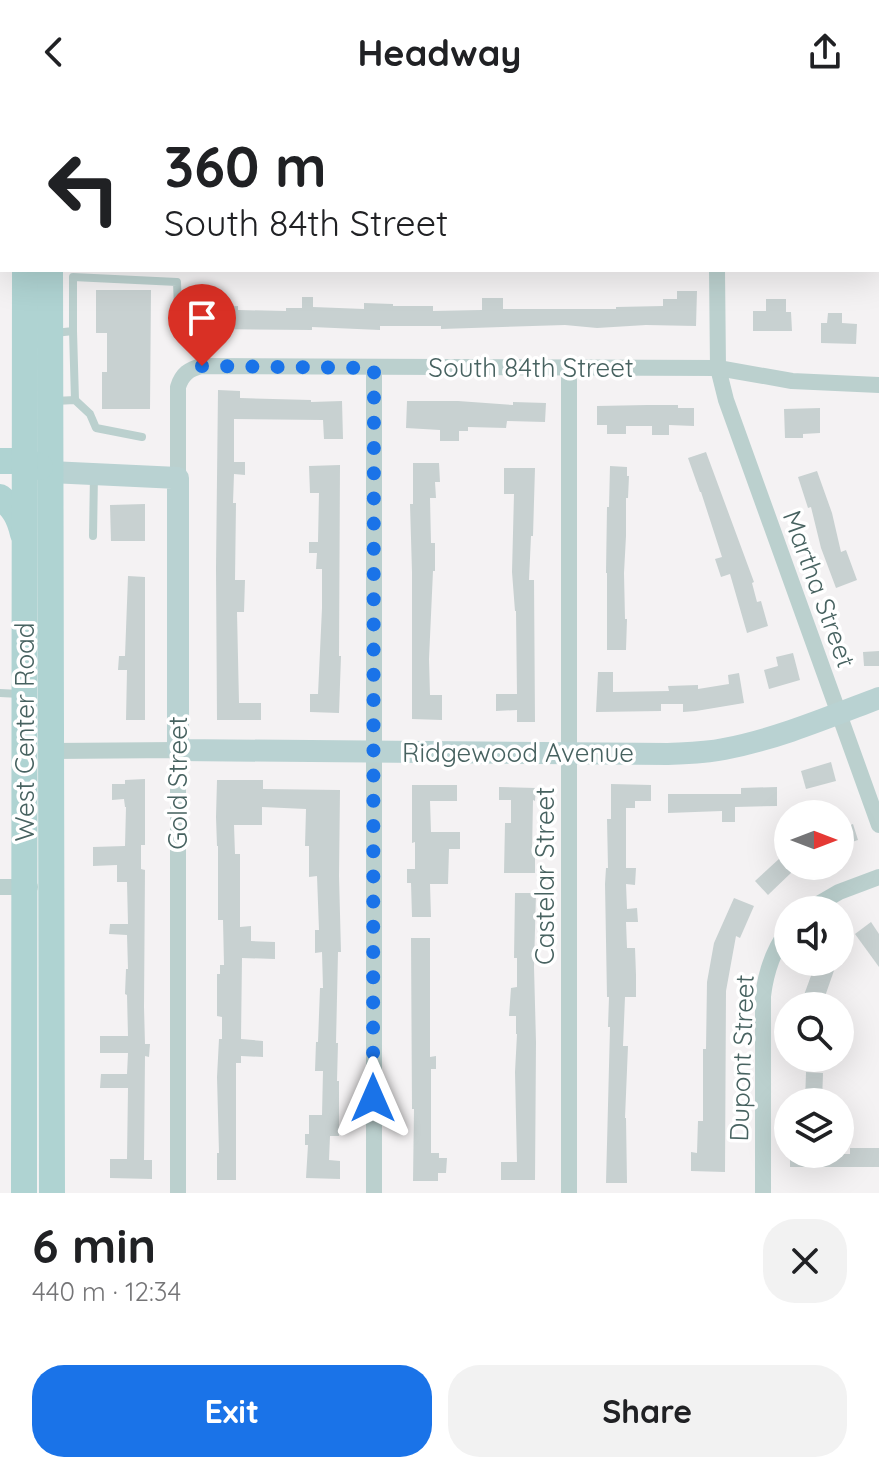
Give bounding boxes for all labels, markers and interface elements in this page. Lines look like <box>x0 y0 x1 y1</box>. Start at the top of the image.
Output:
icon: back <box>32 30 76 74</box>
text: Headway <box>357 30 522 75</box>
icon: share <box>803 30 847 74</box>
text: 360 m <box>164 131 327 201</box>
icon: left <box>32 136 136 240</box>
text: South 84th Street <box>164 200 448 245</box>
pin <box>168 284 236 366</box>
icon: arrive <box>180 296 224 340</box>
street label: South 84th Street <box>428 351 634 384</box>
street label: Martha Street <box>776 506 863 672</box>
street label: West Center Road <box>8 622 41 842</box>
street label: Gold Street <box>161 716 194 850</box>
street label: Ridgewood Avenue <box>402 736 634 769</box>
street label: Castelar Street <box>528 787 561 965</box>
north arrow <box>774 800 854 880</box>
map controls <box>774 800 854 1168</box>
button: sound <box>774 896 854 976</box>
street label: Dupont Street <box>722 974 761 1142</box>
button: search <box>774 992 854 1072</box>
position arrow <box>331 1056 415 1140</box>
button: layers <box>774 1088 854 1168</box>
text: 6 min <box>32 1215 156 1275</box>
button: close <box>763 1219 847 1303</box>
text: 440 m · 12:34 <box>32 1275 181 1308</box>
button: Exit <box>32 1365 432 1457</box>
button: Share <box>448 1365 847 1457</box>

